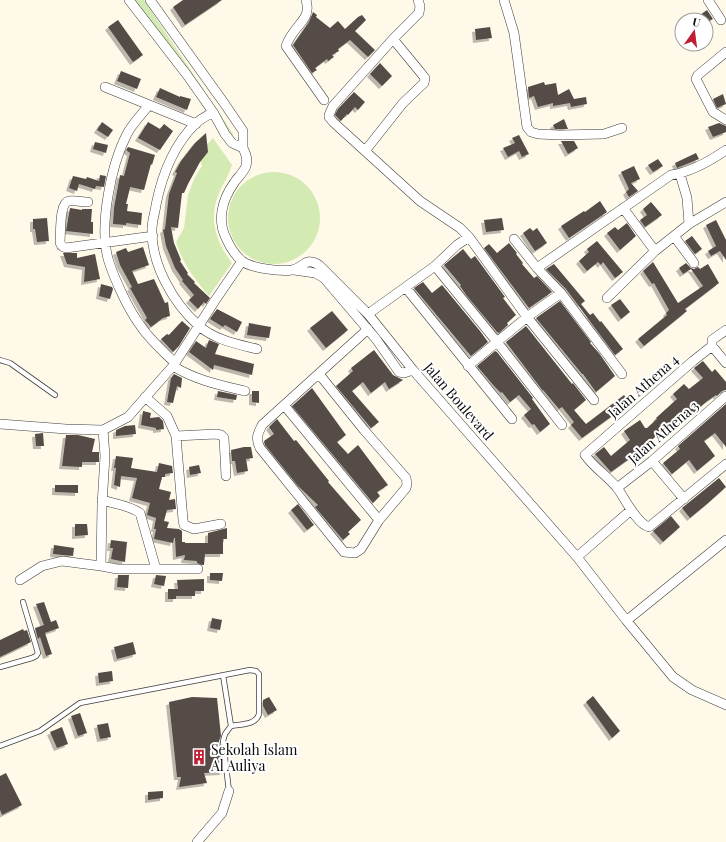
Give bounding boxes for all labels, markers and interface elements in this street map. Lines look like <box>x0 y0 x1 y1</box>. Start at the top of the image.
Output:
north arrow <box>674 12 714 52</box>
text: U <box>691 14 702 30</box>
street label: Jalan Athena 4 <box>603 350 682 423</box>
street label: Jalan Boulevard <box>419 357 498 444</box>
street label: Jalan Athena 3 <box>623 396 702 469</box>
place label: Sekolah Islam Al Auliya <box>210 740 298 775</box>
building icon: Sekolah Islam Al Auliya <box>190 748 208 766</box>

